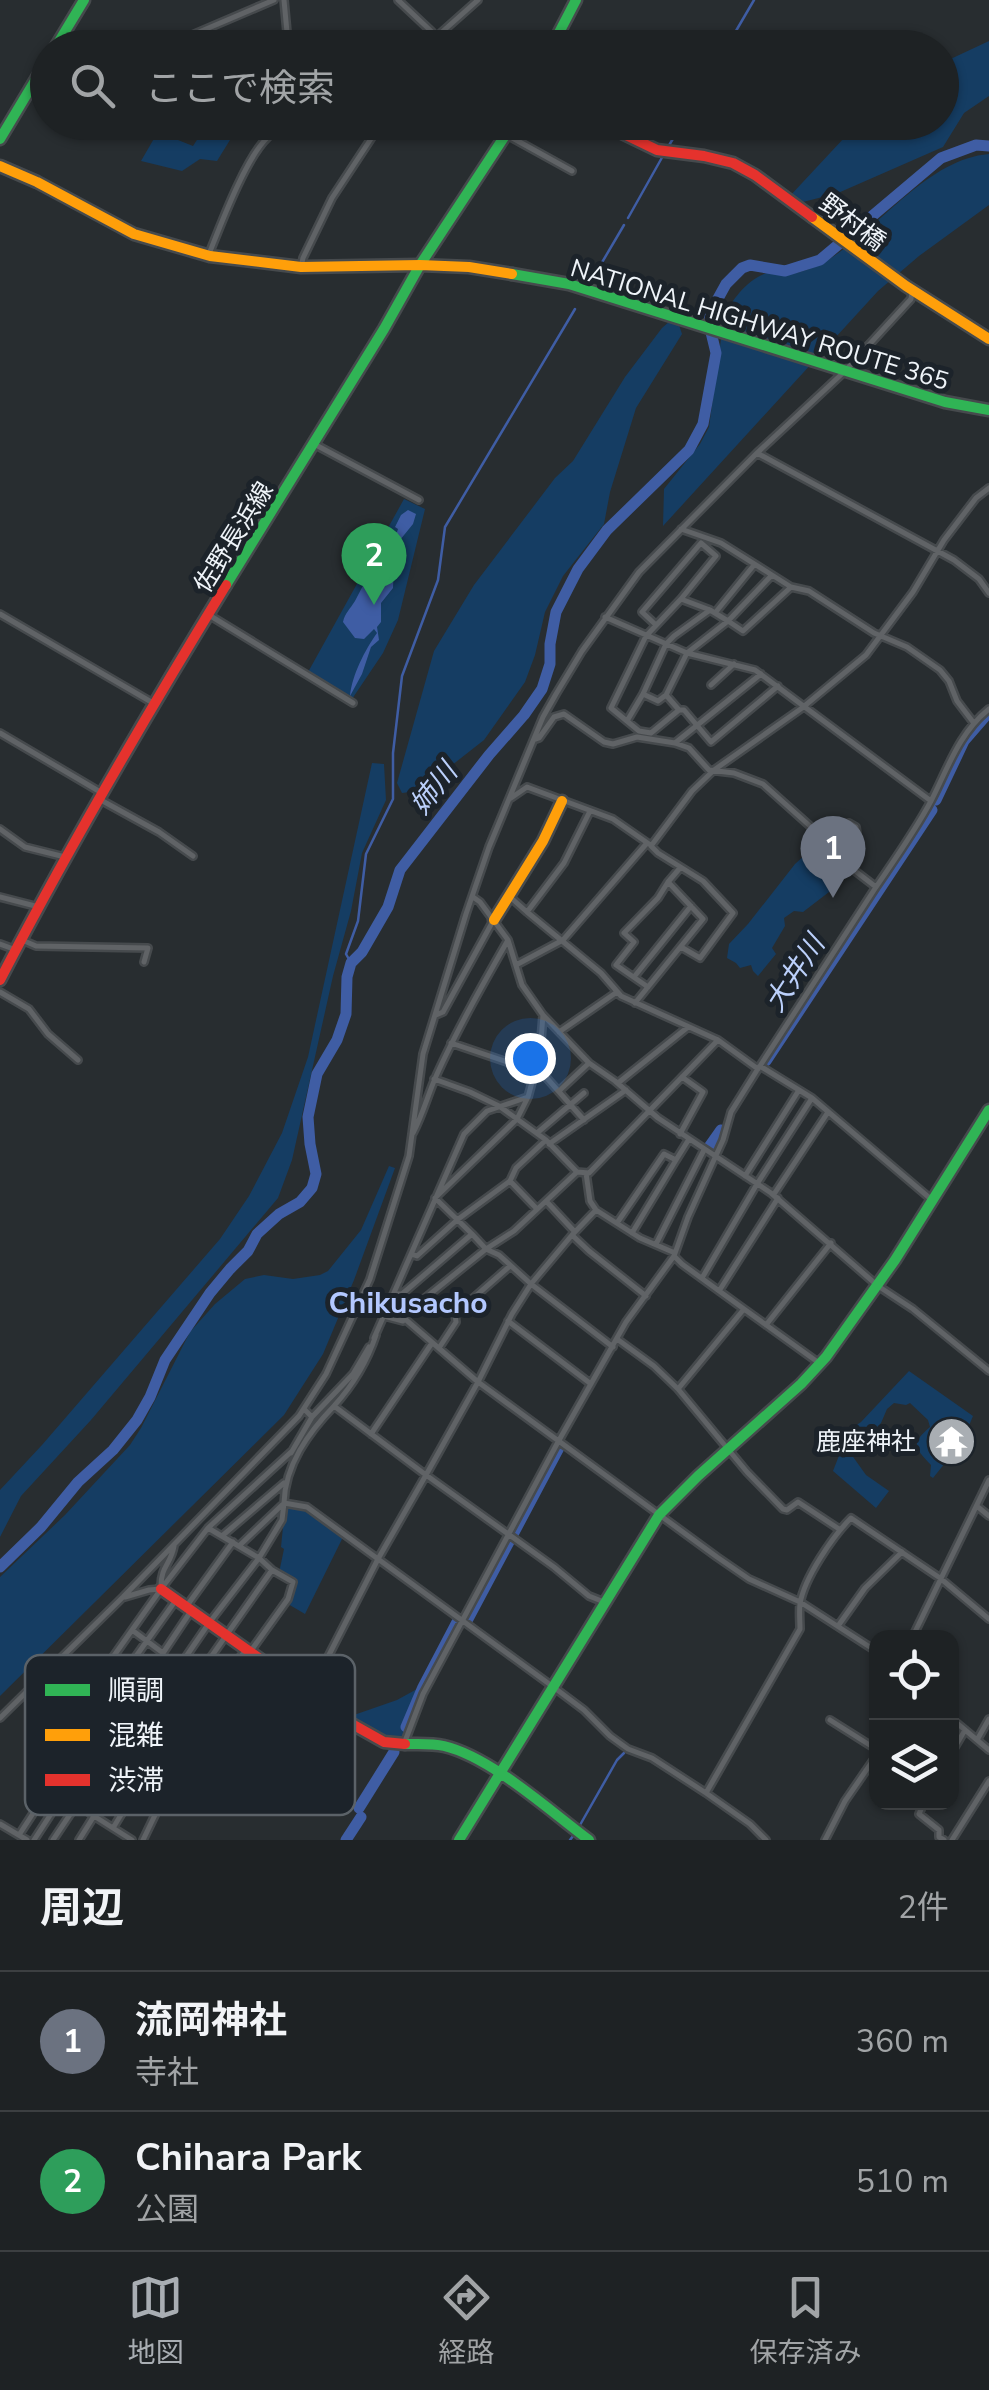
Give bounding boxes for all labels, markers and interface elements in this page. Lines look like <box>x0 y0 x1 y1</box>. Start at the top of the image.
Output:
search box <box>30 30 959 140</box>
icon: search <box>65 58 120 113</box>
text: ここで検索 <box>145 63 335 114</box>
street label: 野村橋 <box>812 187 893 259</box>
street label: NATIONAL HIGHWAY ROUTE 365 <box>566 251 953 399</box>
street label: 佐野長浜線 <box>186 476 281 600</box>
pin: 2 <box>342 522 406 605</box>
water label: 姉川 <box>402 752 468 822</box>
pin: 1 <box>800 816 866 898</box>
water label: 大井川 <box>756 925 835 1019</box>
your location <box>505 1033 556 1084</box>
district label: Chikusacho <box>328 1283 488 1324</box>
temple icon: 鹿座神社 <box>925 1415 977 1467</box>
place label: 鹿座神社 <box>816 1425 916 1459</box>
map controls <box>869 1630 959 1810</box>
button: locate <box>869 1630 959 1720</box>
legend <box>25 1655 355 1815</box>
text: 順調 <box>108 1672 164 1710</box>
text: 混雑 <box>108 1717 164 1755</box>
button: layers <box>869 1720 959 1810</box>
text: 渋滞 <box>108 1762 164 1800</box>
text: 周辺 <box>40 1880 124 1937</box>
text: 2件 <box>898 1886 949 1929</box>
text: 流岡神社 <box>135 1995 287 2046</box>
text: 1 <box>63 2020 82 2063</box>
text: 360 m <box>856 2020 949 2063</box>
text: 寺社 <box>135 2051 199 2094</box>
text: Chihara Park <box>135 2132 361 2183</box>
text: 2 <box>63 2160 82 2203</box>
text: 510 m <box>856 2160 949 2203</box>
text: 公園 <box>135 2188 199 2231</box>
tab: 地図 <box>127 2270 184 2372</box>
tab: 経路 <box>438 2270 495 2372</box>
tab: 保存済み <box>749 2270 862 2372</box>

